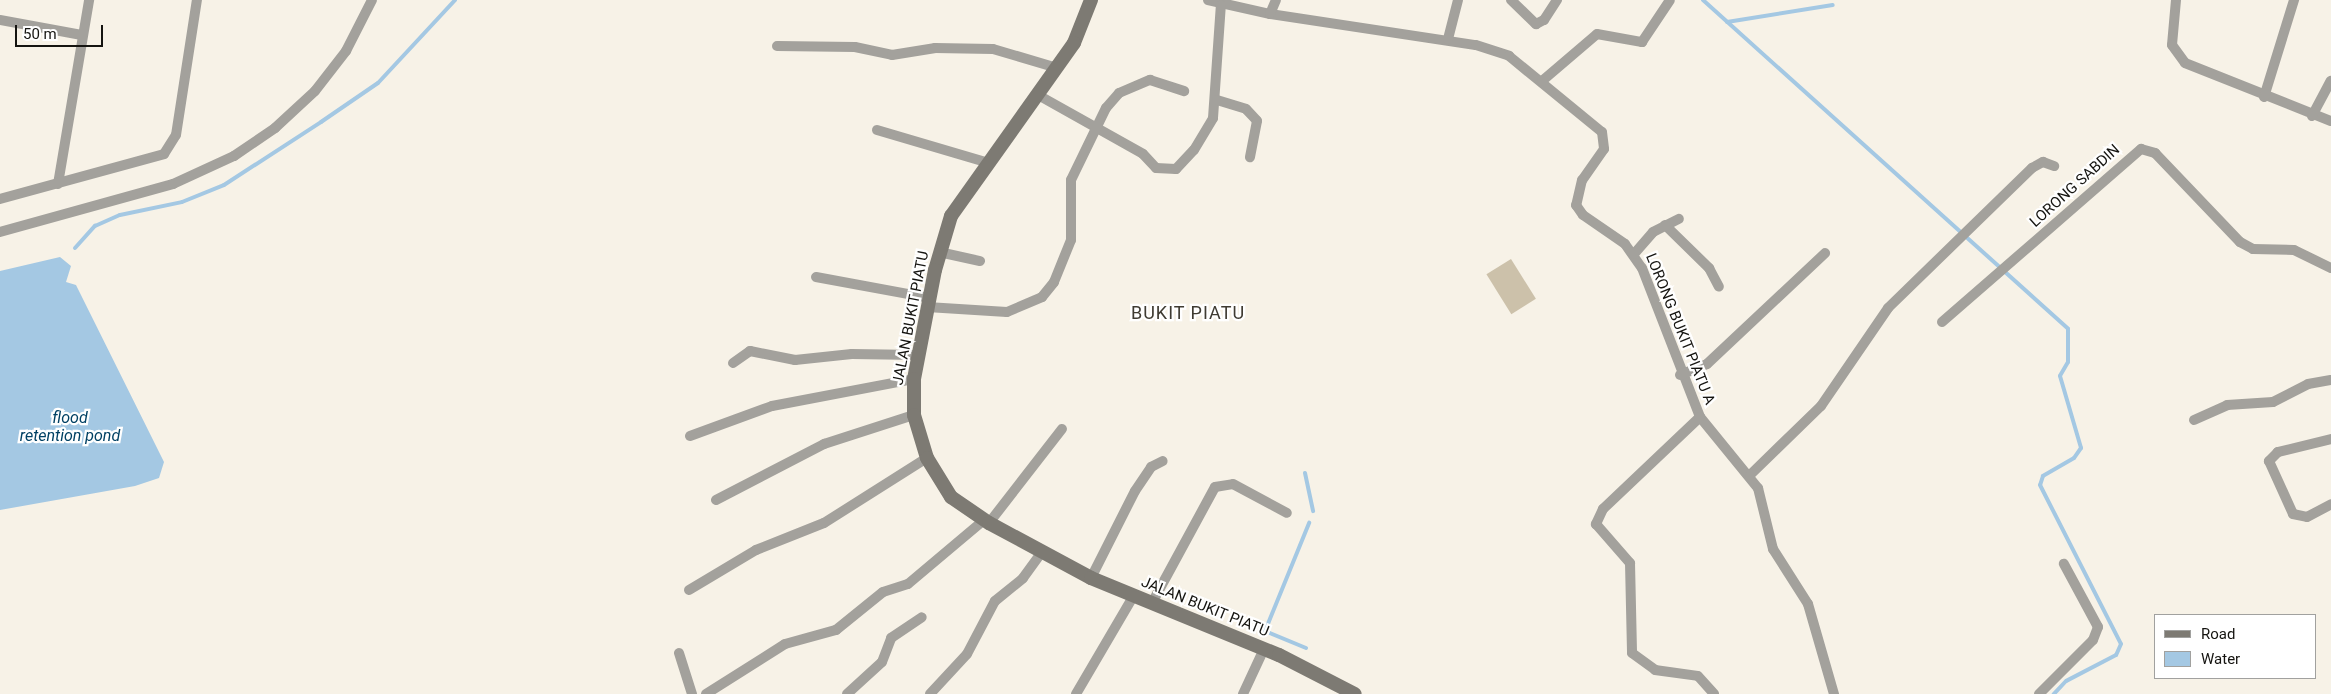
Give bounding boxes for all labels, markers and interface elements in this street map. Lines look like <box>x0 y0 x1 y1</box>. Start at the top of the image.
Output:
scale bar <box>18 15 105 47</box>
text: 50 m <box>23 25 57 43</box>
street label: LORONG SABDIN <box>2026 141 2124 231</box>
street label: JALAN BUKIT PIATU <box>889 249 933 387</box>
street label: LORONG BUKIT PIATU A <box>1641 251 1719 407</box>
district label: BUKIT PIATU <box>1129 302 1247 324</box>
water label: flood retention pond <box>20 408 120 446</box>
street label: JALAN BUKIT PIATU <box>1138 573 1272 641</box>
legend <box>2154 614 2316 679</box>
text: Road <box>2201 625 2235 643</box>
text: Water <box>2201 650 2240 668</box>

